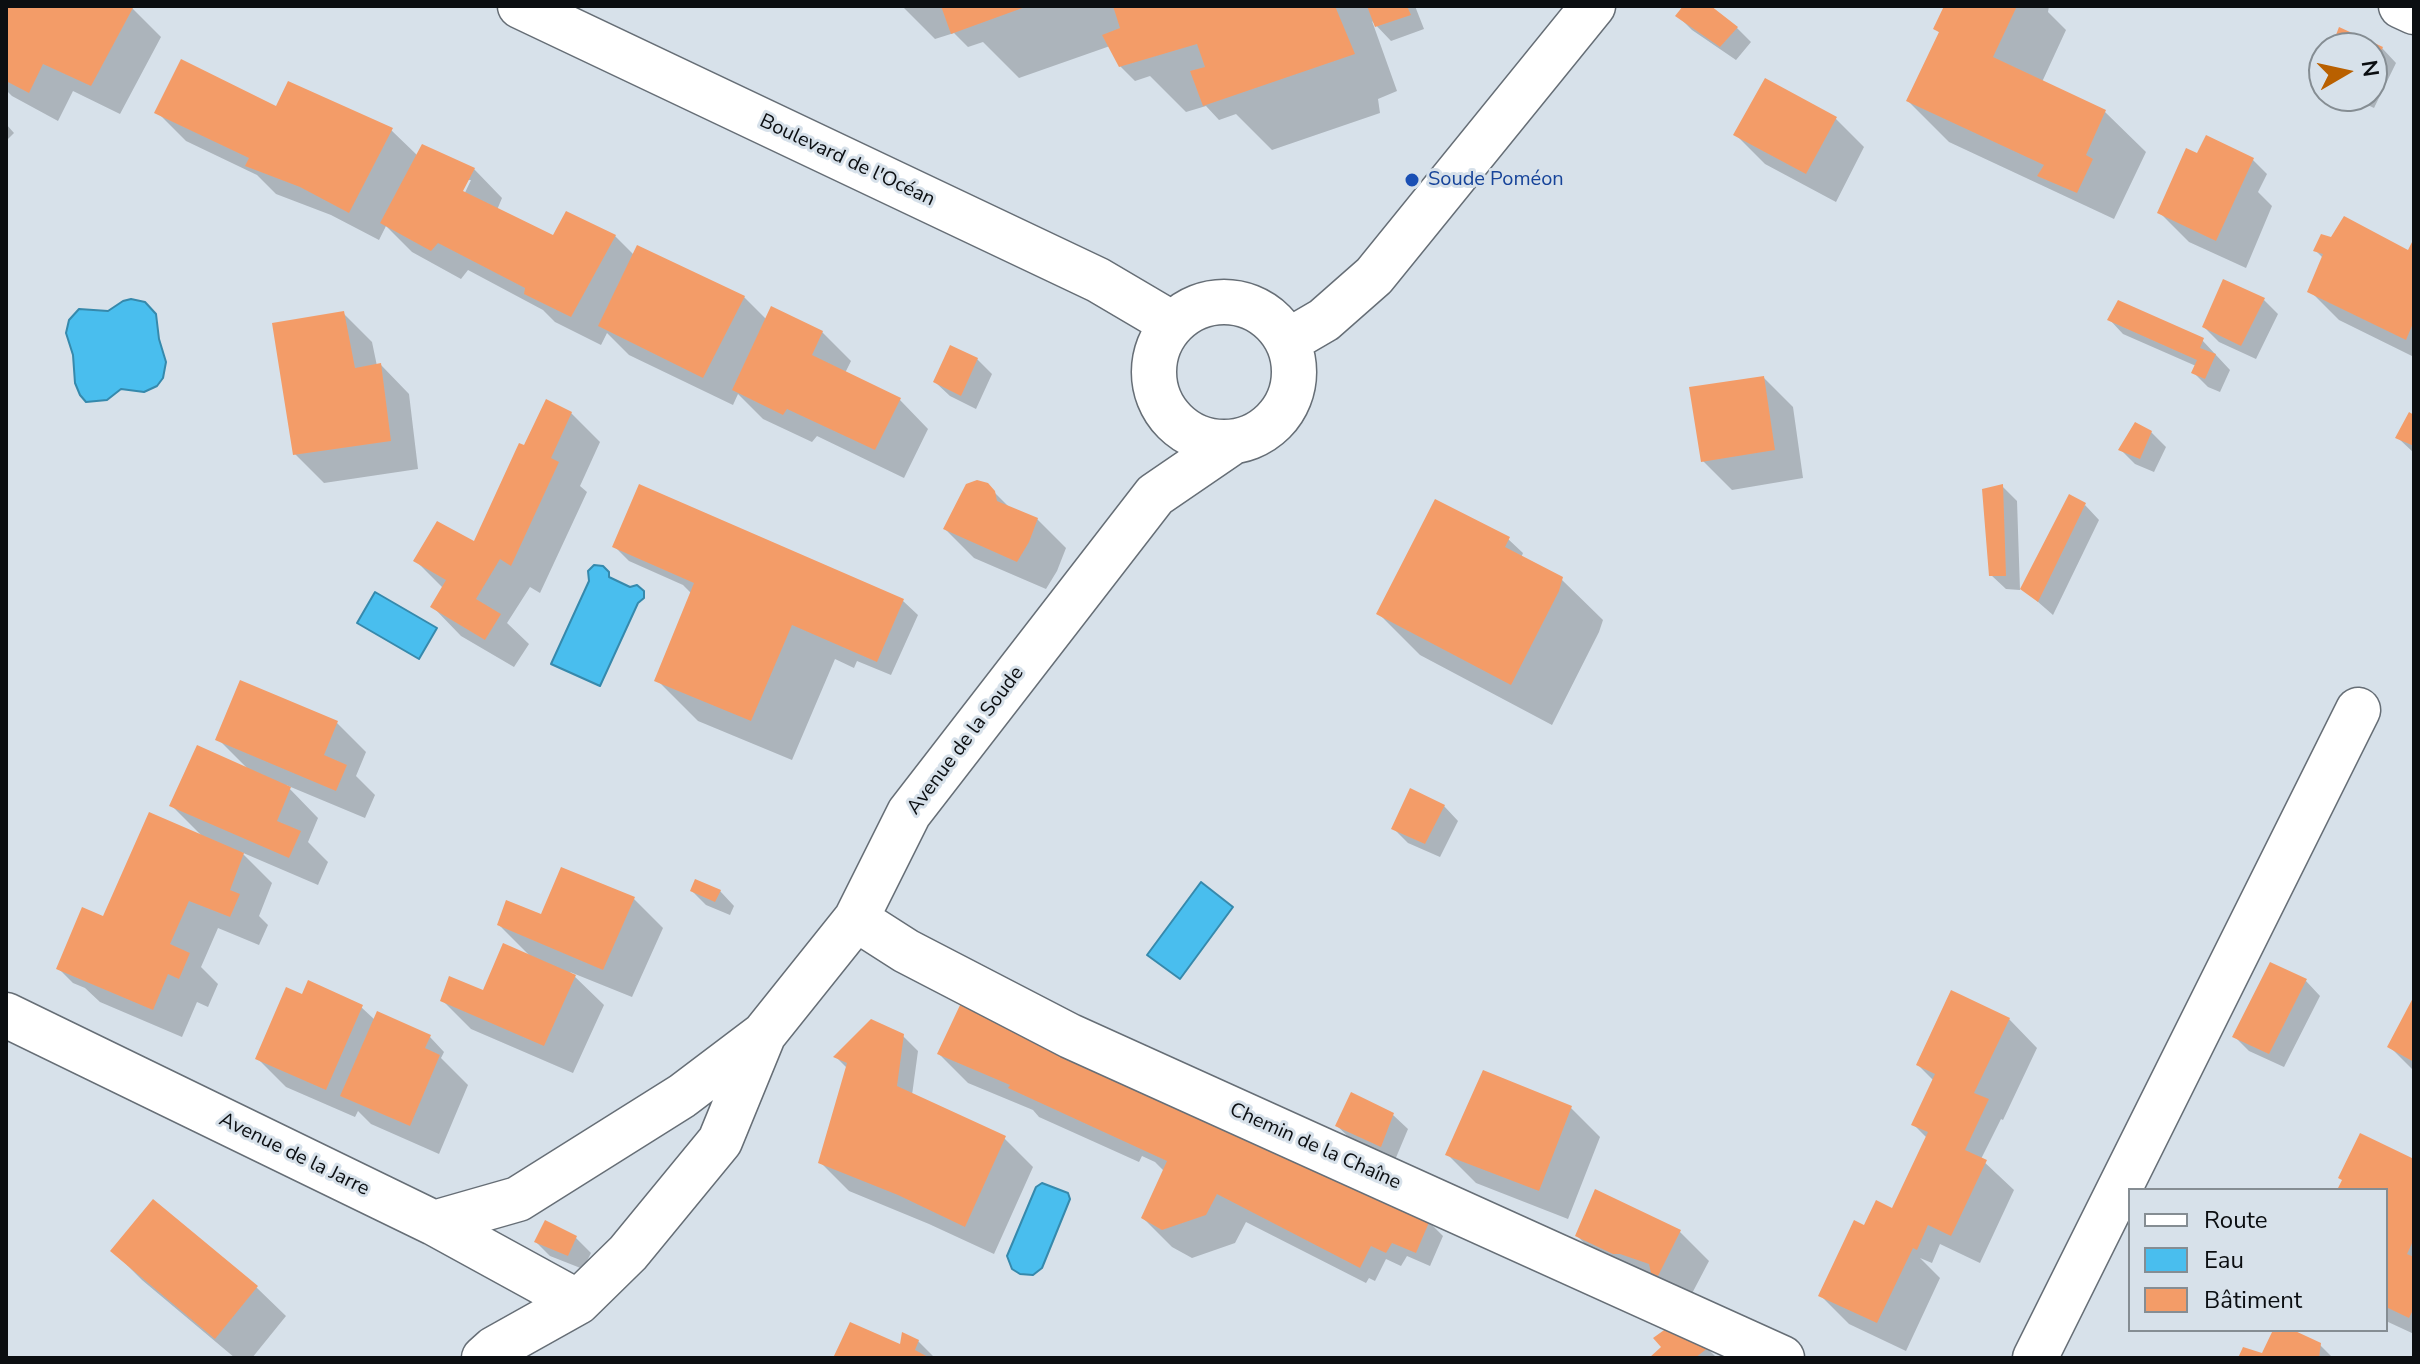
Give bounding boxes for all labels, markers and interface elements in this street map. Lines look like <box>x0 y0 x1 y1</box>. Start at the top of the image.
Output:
north arrow <box>2308 32 2388 112</box>
text: N <box>2354 58 2386 79</box>
street label: Boulevard de l'Océan <box>755 110 939 212</box>
place label: Soude Poméon <box>1428 168 1564 192</box>
marker: Soude Poméon <box>1403 171 1421 189</box>
street label: Avenue de la Soude <box>902 662 1030 820</box>
street label: Chemin de la Chaîne <box>1226 1098 1404 1196</box>
street label: Avenue de la Jarre <box>215 1108 373 1202</box>
legend <box>2128 1188 2388 1332</box>
text: Route <box>2204 1204 2268 1236</box>
text: Eau <box>2204 1244 2244 1276</box>
text: Bâtiment <box>2204 1284 2302 1316</box>

